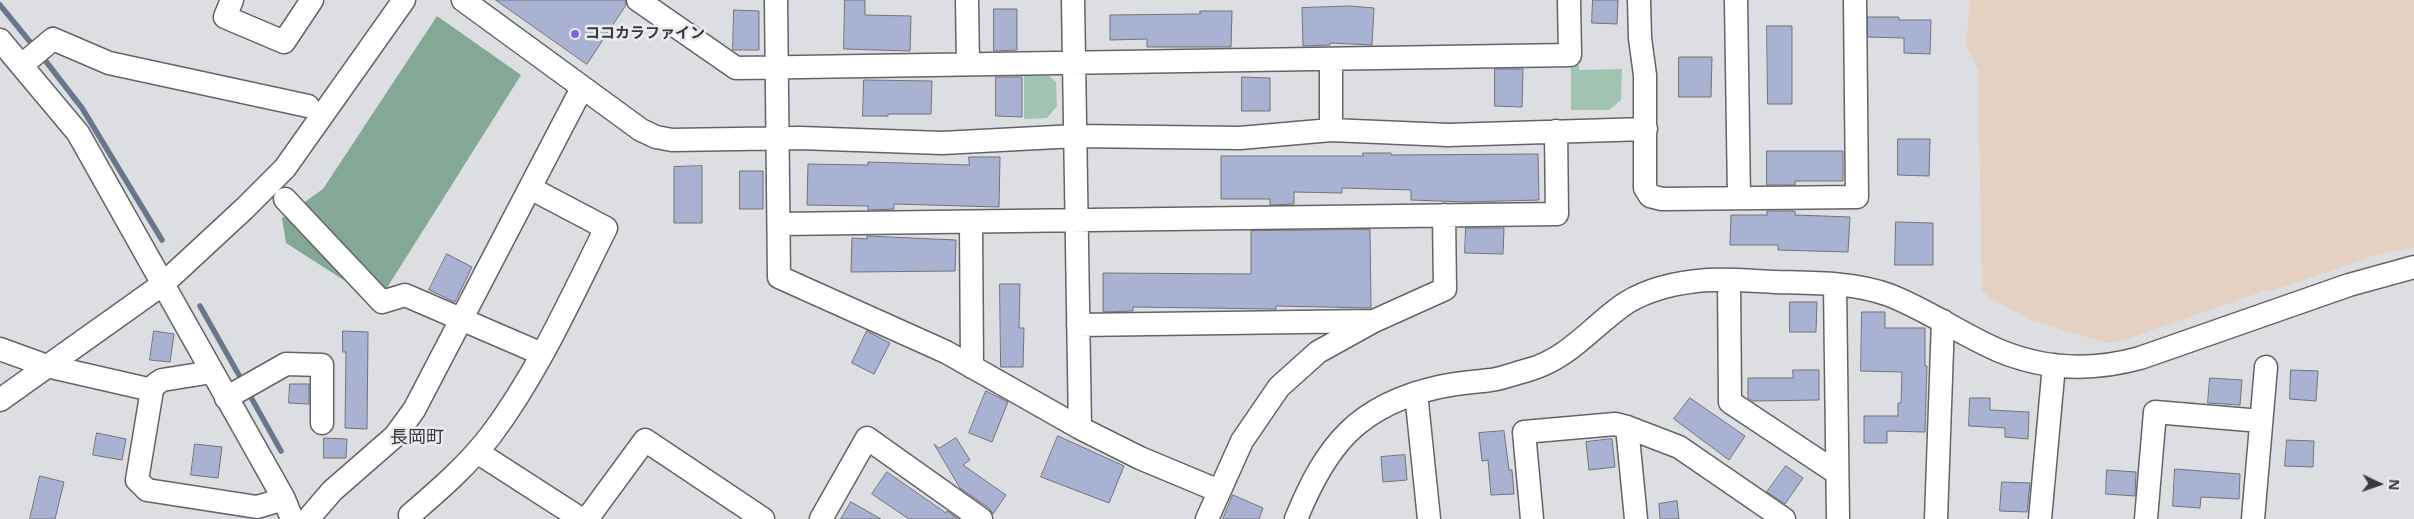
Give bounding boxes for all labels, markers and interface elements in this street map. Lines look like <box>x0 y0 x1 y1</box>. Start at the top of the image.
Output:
place label: ココカラファイン <box>585 25 705 43</box>
marker: ココカラファイン <box>569 28 581 40</box>
district label: 長岡町 <box>390 427 444 449</box>
north arrow <box>2354 459 2404 509</box>
text: N <box>2385 479 2404 491</box>

